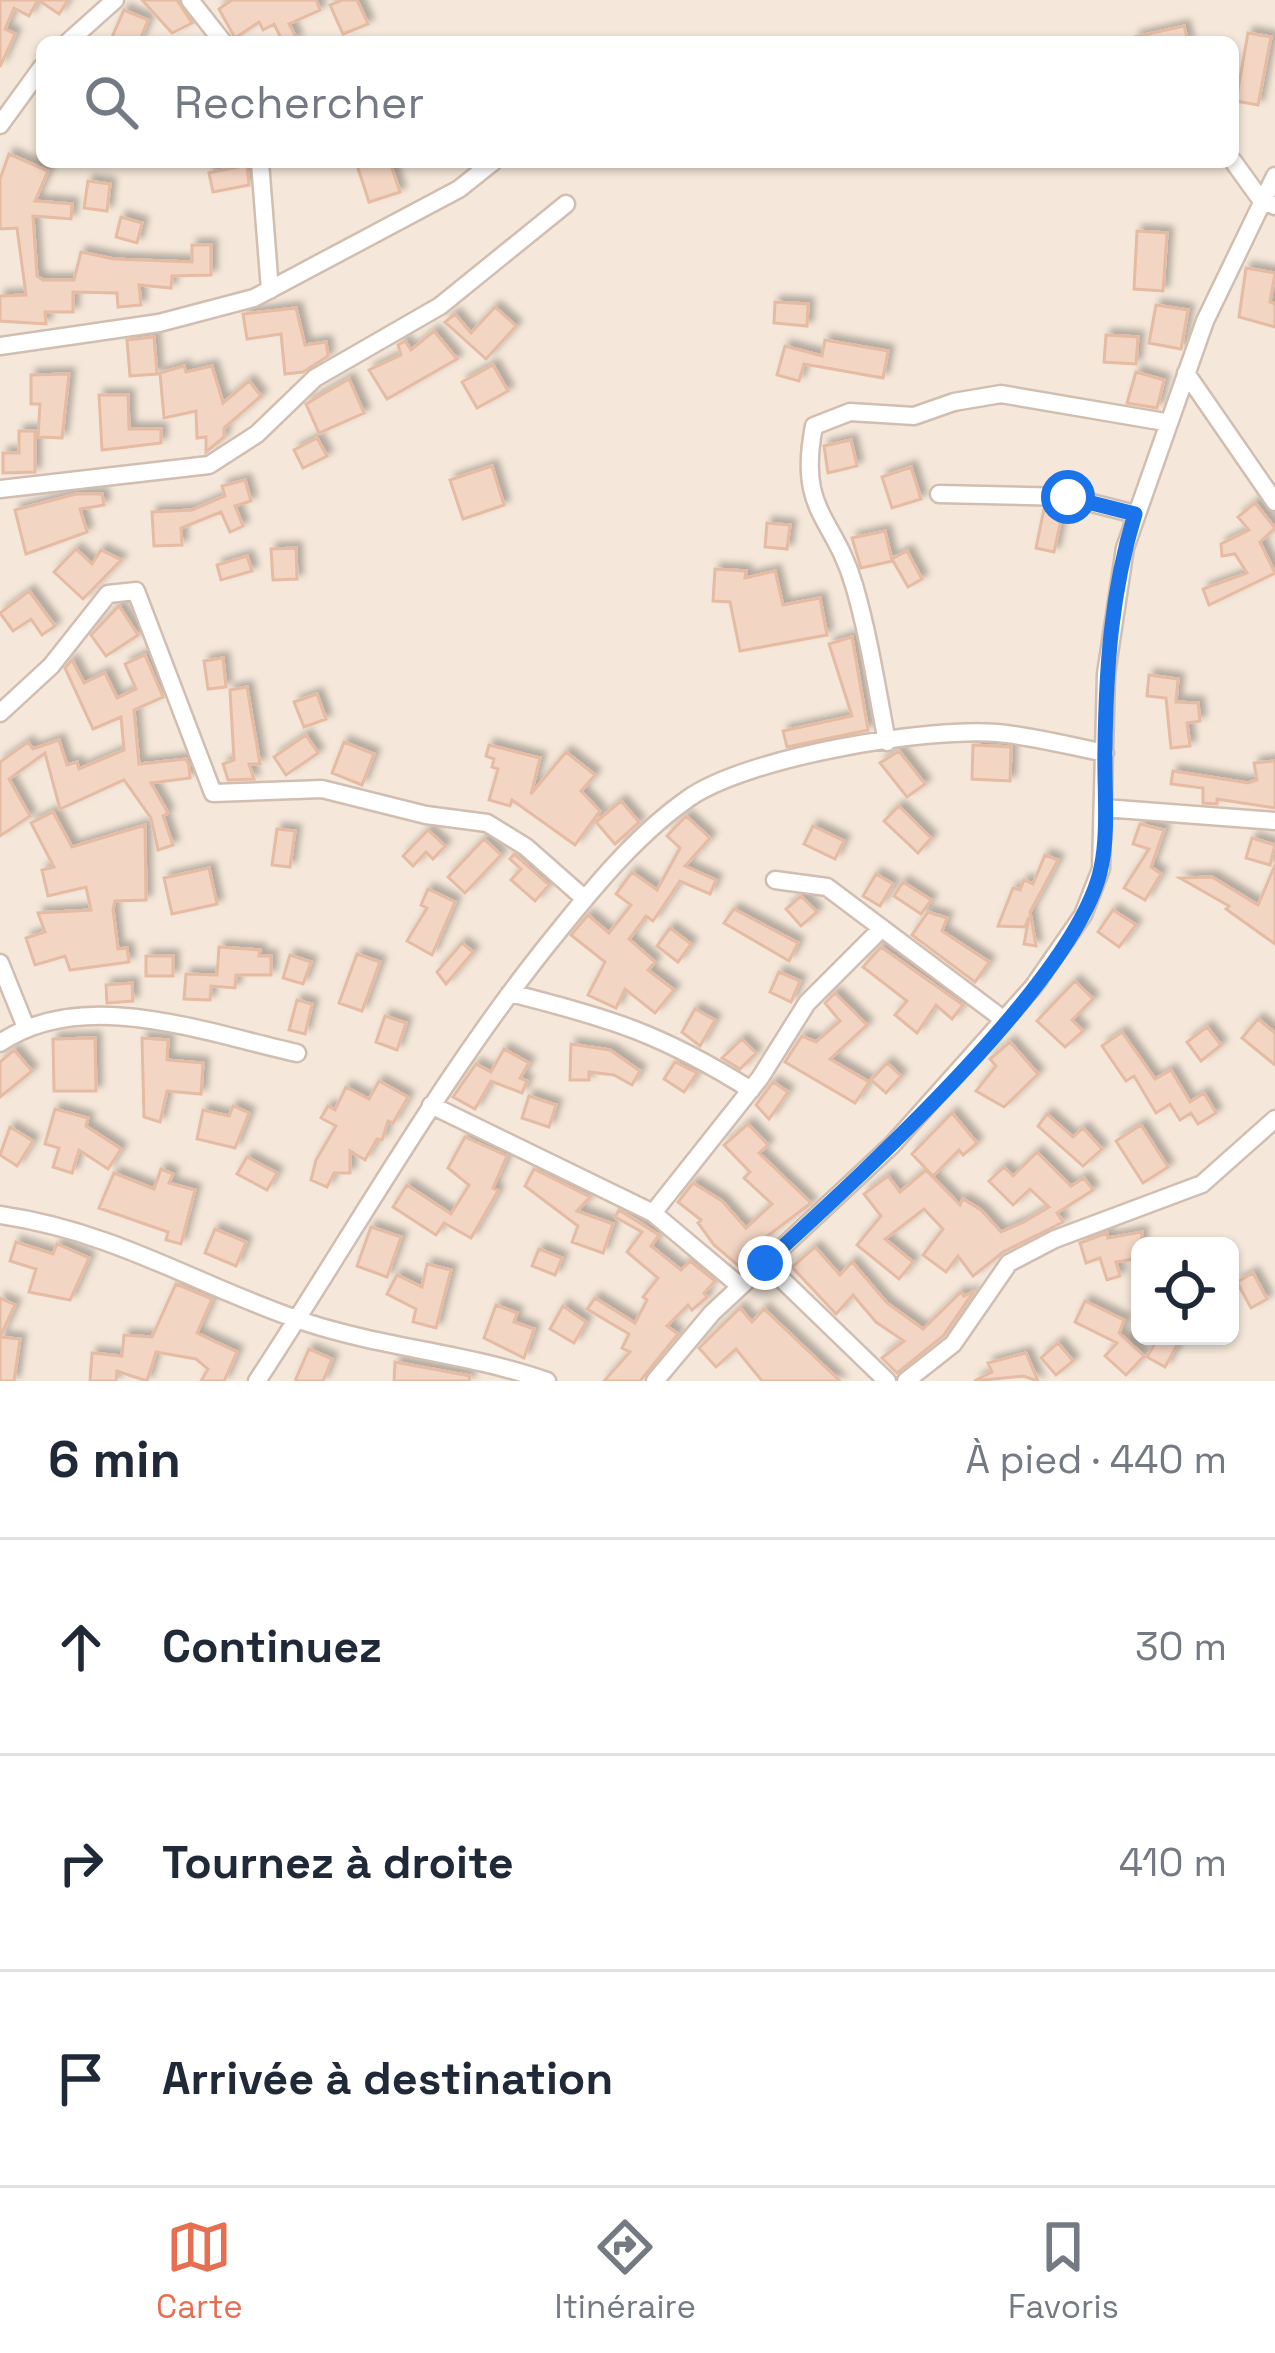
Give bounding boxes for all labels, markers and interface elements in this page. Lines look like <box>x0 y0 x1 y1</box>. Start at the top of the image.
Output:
search box <box>36 36 1239 168</box>
icon: search <box>78 69 144 135</box>
text: Rechercher <box>174 74 424 131</box>
route start <box>1041 470 1095 524</box>
route end <box>738 1236 792 1290</box>
map controls <box>1131 1237 1239 1345</box>
button: locate <box>1131 1237 1239 1345</box>
text: 6 min <box>48 1427 181 1492</box>
text: À pied · 440 m <box>965 1435 1227 1484</box>
icon: ahead <box>48 1614 114 1680</box>
text: Continuez <box>162 1618 382 1675</box>
text: 30 m <box>1135 1622 1227 1671</box>
icon: right <box>48 1830 114 1896</box>
text: Tournez à droite <box>162 1834 514 1891</box>
text: 410 m <box>1119 1838 1227 1887</box>
icon: arrive <box>48 2046 114 2112</box>
text: Arrivée à destination <box>162 2050 613 2107</box>
tab: Carte <box>156 2214 243 2328</box>
tab: Itinéraire <box>555 2214 696 2328</box>
tab: Favoris <box>1008 2214 1119 2328</box>

